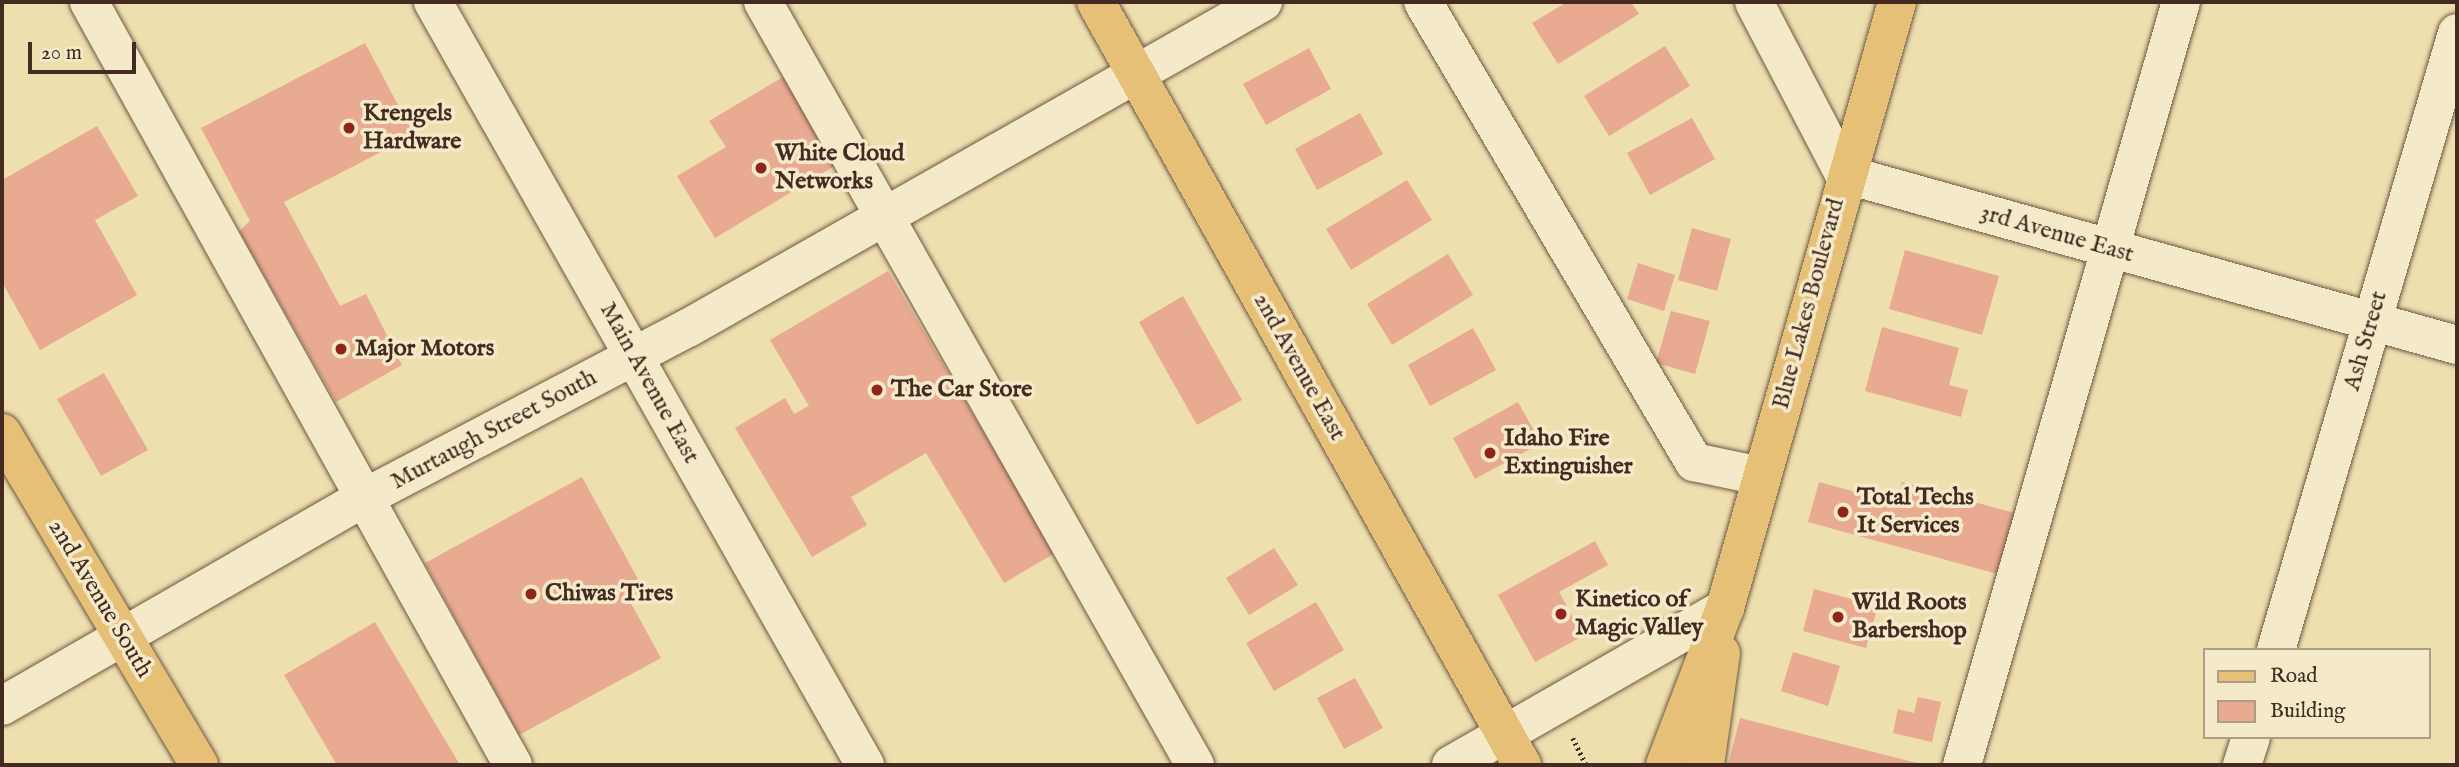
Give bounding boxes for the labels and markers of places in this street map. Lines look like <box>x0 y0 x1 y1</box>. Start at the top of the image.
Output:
place label: Krengels Hardware <box>363 100 461 156</box>
marker: Krengels Hardware <box>341 120 357 136</box>
place label: White Cloud Networks <box>775 140 904 196</box>
marker: White Cloud Networks <box>753 160 769 176</box>
place label: Major Motors <box>355 335 494 363</box>
marker: Major Motors <box>333 341 349 357</box>
place label: The Car Store <box>891 376 1032 404</box>
marker: The Car Store <box>869 382 885 398</box>
place label: Idaho Fire Extinguisher <box>1504 425 1633 481</box>
marker: Idaho Fire Extinguisher <box>1482 445 1498 461</box>
place label: Total Techs It Services <box>1857 484 1974 540</box>
marker: Total Techs It Services <box>1835 504 1851 520</box>
place label: Chiwas Tires <box>545 580 673 608</box>
marker: Chiwas Tires <box>523 586 539 602</box>
place label: Kinetico of Magic Valley <box>1575 586 1703 642</box>
place label: Wild Roots Barbershop <box>1852 589 1967 645</box>
marker: Kinetico of Magic Valley <box>1553 606 1569 622</box>
marker: Wild Roots Barbershop <box>1830 609 1846 625</box>

